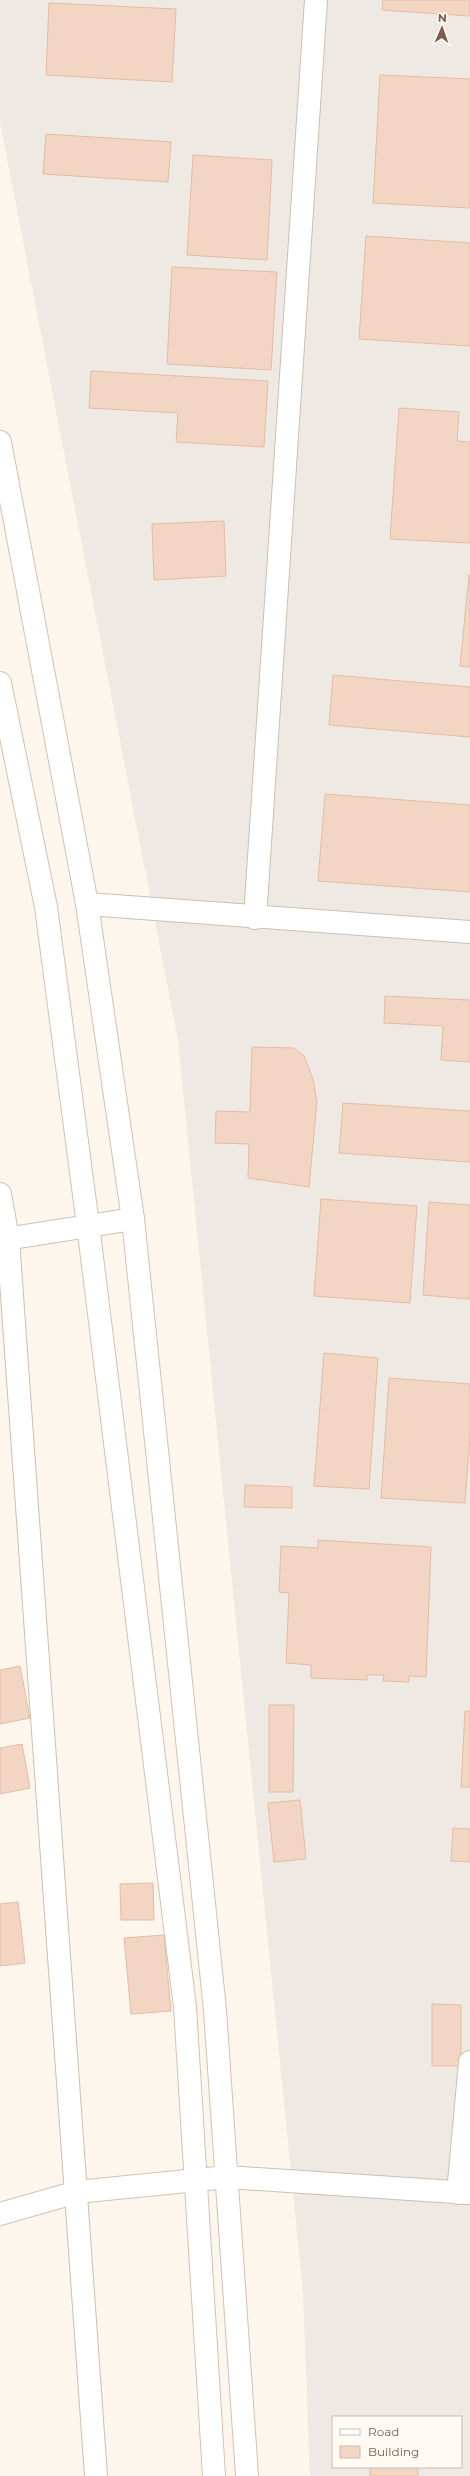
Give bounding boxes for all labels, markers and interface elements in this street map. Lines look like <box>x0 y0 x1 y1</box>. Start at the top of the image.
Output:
north arrow <box>422 8 462 48</box>
text: N <box>438 11 447 25</box>
legend <box>332 2416 462 2468</box>
text: Road <box>368 2424 399 2439</box>
text: Building <box>368 2444 419 2459</box>

